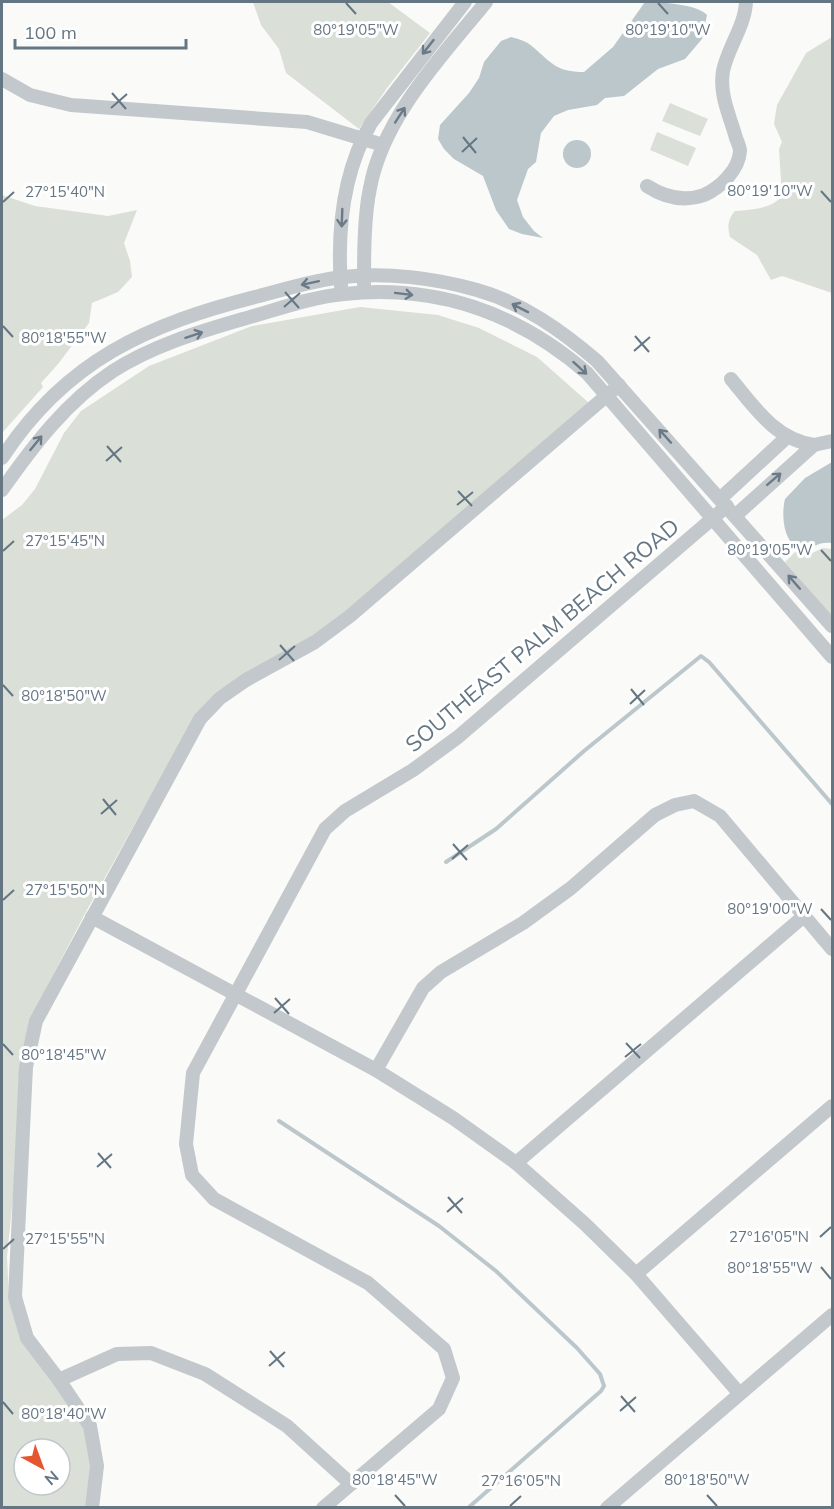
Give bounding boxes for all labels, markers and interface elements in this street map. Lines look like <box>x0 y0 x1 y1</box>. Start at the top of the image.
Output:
scale bar <box>15 12 186 50</box>
text: 80°19'05"W <box>313 20 399 39</box>
text: 80°19'10"W <box>625 20 711 39</box>
text: 100 m <box>24 21 77 44</box>
one-way arrow <box>422 39 435 55</box>
one-way arrow <box>395 107 407 124</box>
text: 80°19'10"W <box>727 181 813 200</box>
text: 27°15'40"N <box>25 182 105 201</box>
one-way arrow <box>337 207 348 227</box>
one-way arrow <box>300 278 319 290</box>
one-way arrow <box>394 289 414 300</box>
one-way arrow <box>512 302 529 314</box>
text: 80°18'55"W <box>21 328 107 347</box>
one-way arrow <box>184 329 203 340</box>
one-way arrow <box>573 361 588 375</box>
one-way arrow <box>658 429 672 444</box>
one-way arrow <box>30 435 43 451</box>
one-way arrow <box>766 472 781 486</box>
street label: SOUTHEAST PALM BEACH ROAD <box>399 512 685 758</box>
text: 27°15'45"N <box>25 531 105 550</box>
text: 80°19'05"W <box>727 540 813 559</box>
one-way arrow <box>787 575 801 590</box>
text: 80°18'50"W <box>21 686 107 705</box>
text: 27°15'50"N <box>25 880 105 899</box>
text: 80°19'00"W <box>727 899 813 918</box>
text: 80°18'45"W <box>21 1045 107 1064</box>
text: 27°16'05"N <box>729 1227 809 1246</box>
text: 27°15'55"N <box>25 1229 105 1248</box>
text: 80°18'55"W <box>727 1258 813 1277</box>
text: 80°18'40"W <box>21 1404 107 1423</box>
north arrow <box>12 1437 72 1497</box>
text: N <box>41 1467 63 1490</box>
text: 80°18'45"W <box>352 1470 438 1489</box>
text: 80°18'50"W <box>664 1470 750 1489</box>
text: 27°16'05"N <box>481 1471 561 1490</box>

